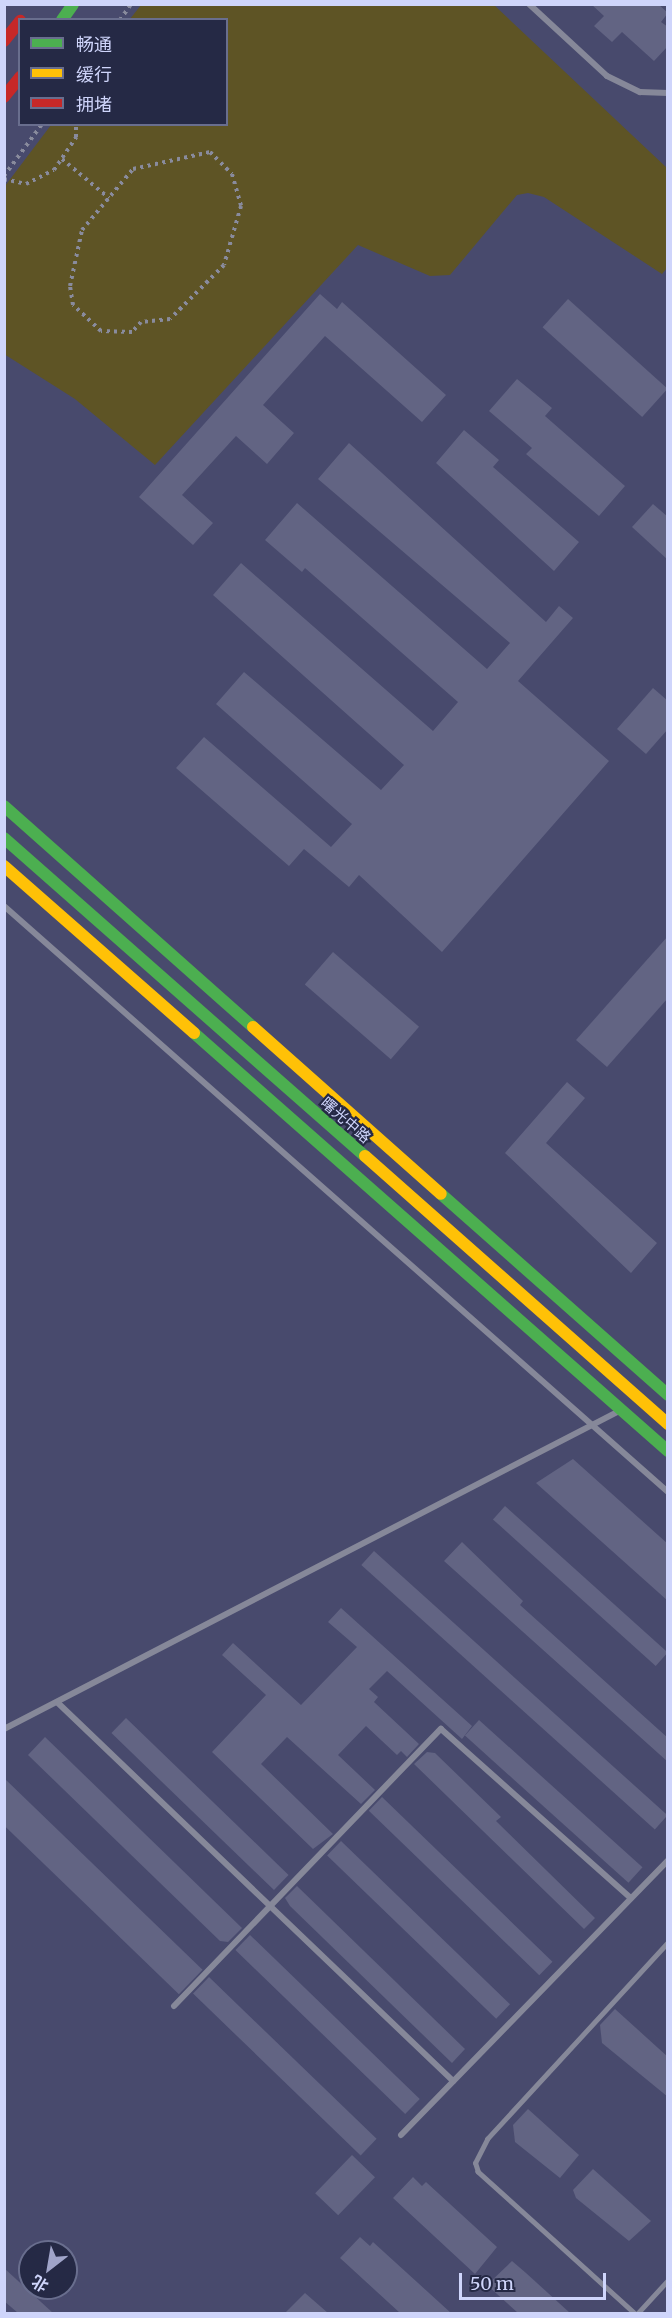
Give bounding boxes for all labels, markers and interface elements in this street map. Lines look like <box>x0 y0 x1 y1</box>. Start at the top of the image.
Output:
legend <box>18 18 228 126</box>
text: 畅通 <box>76 33 112 56</box>
text: 缓行 <box>76 63 112 86</box>
text: 拥堵 <box>76 93 112 116</box>
street label: 曙光中路 <box>317 1094 375 1146</box>
north arrow <box>18 2240 78 2300</box>
scale bar <box>462 2261 609 2299</box>
text: 北 <box>28 2271 52 2296</box>
text: 50 m <box>470 2272 514 2295</box>

